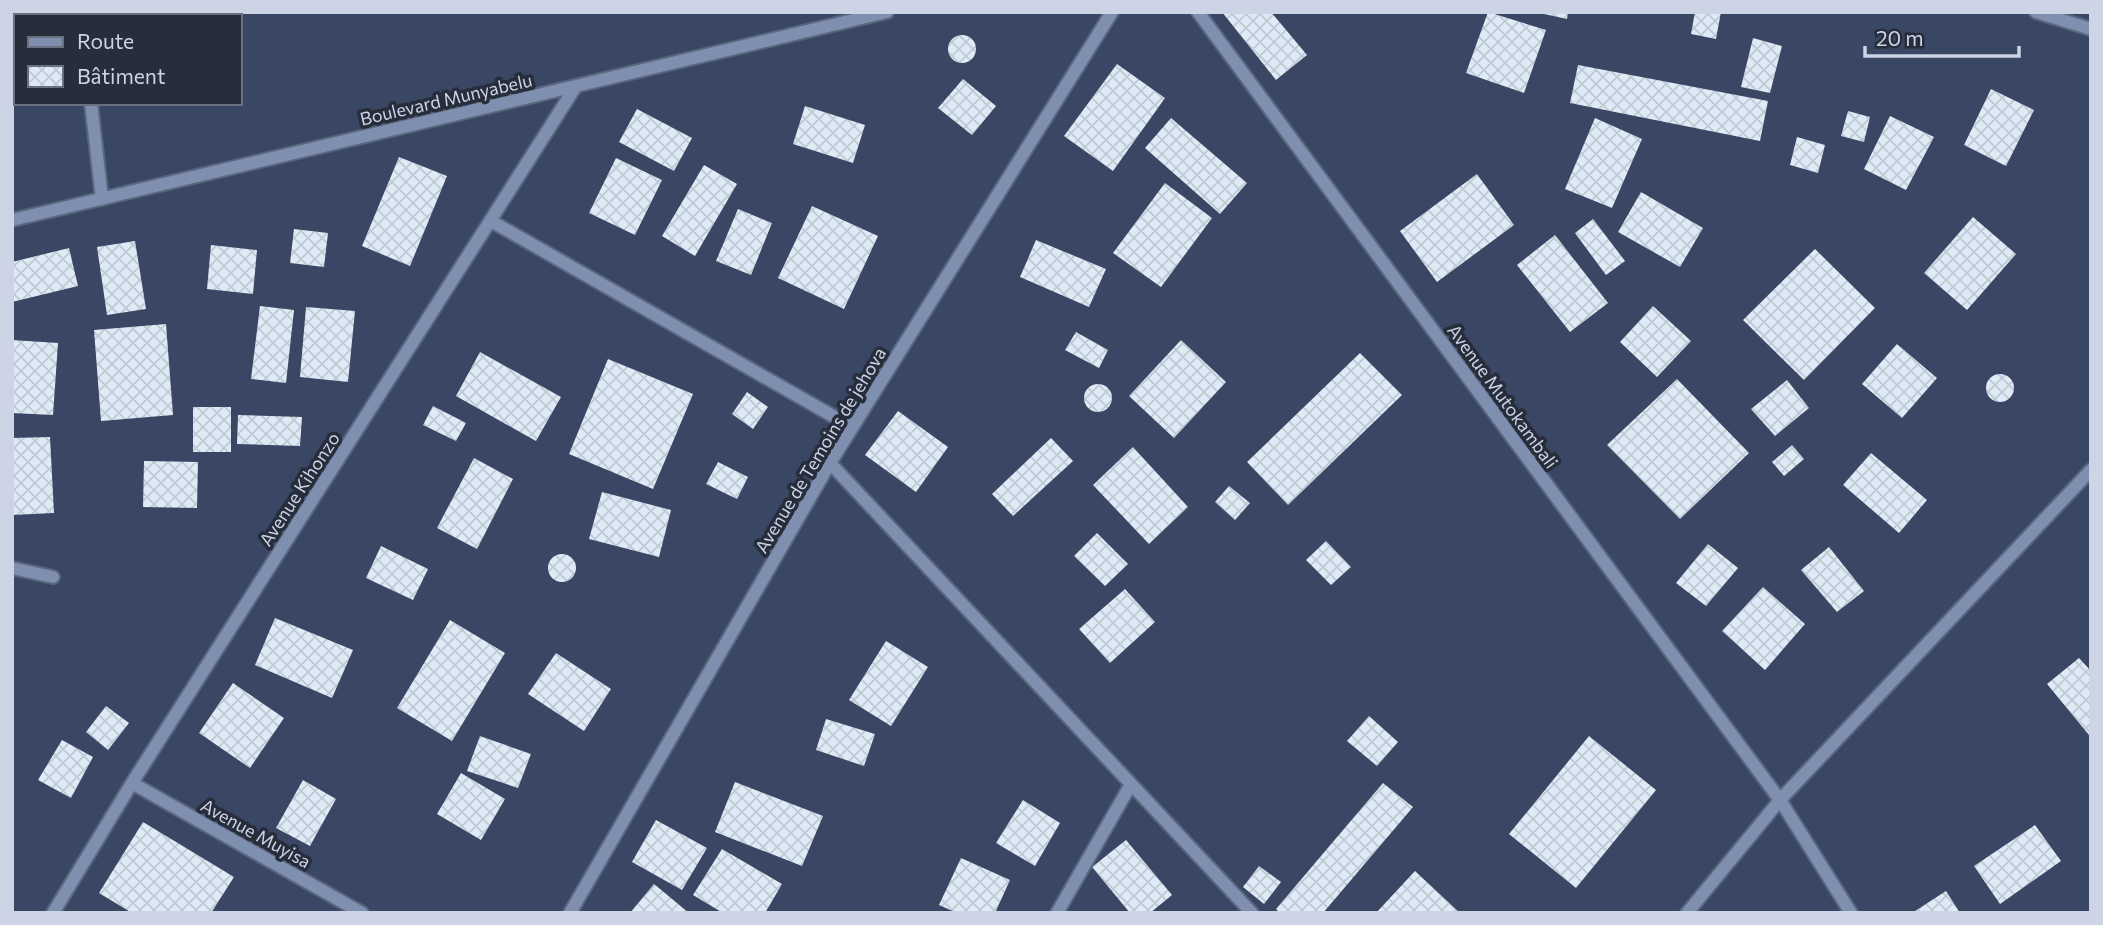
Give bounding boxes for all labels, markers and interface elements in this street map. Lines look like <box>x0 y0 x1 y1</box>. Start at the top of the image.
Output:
legend <box>14 14 242 105</box>
scale bar <box>1865 14 2019 58</box>
text: 20 m <box>1876 25 1924 50</box>
text: Route <box>77 28 134 53</box>
text: Bâtiment <box>77 63 166 88</box>
street label: Boulevard Munyabelu <box>358 68 534 130</box>
street label: Avenue Mutokambali <box>1443 320 1563 472</box>
street label: Avenue de Temoins de jehova <box>750 343 890 557</box>
street label: Avenue Kihonzo <box>254 428 344 550</box>
street label: Avenue Muyisa <box>197 794 315 872</box>

